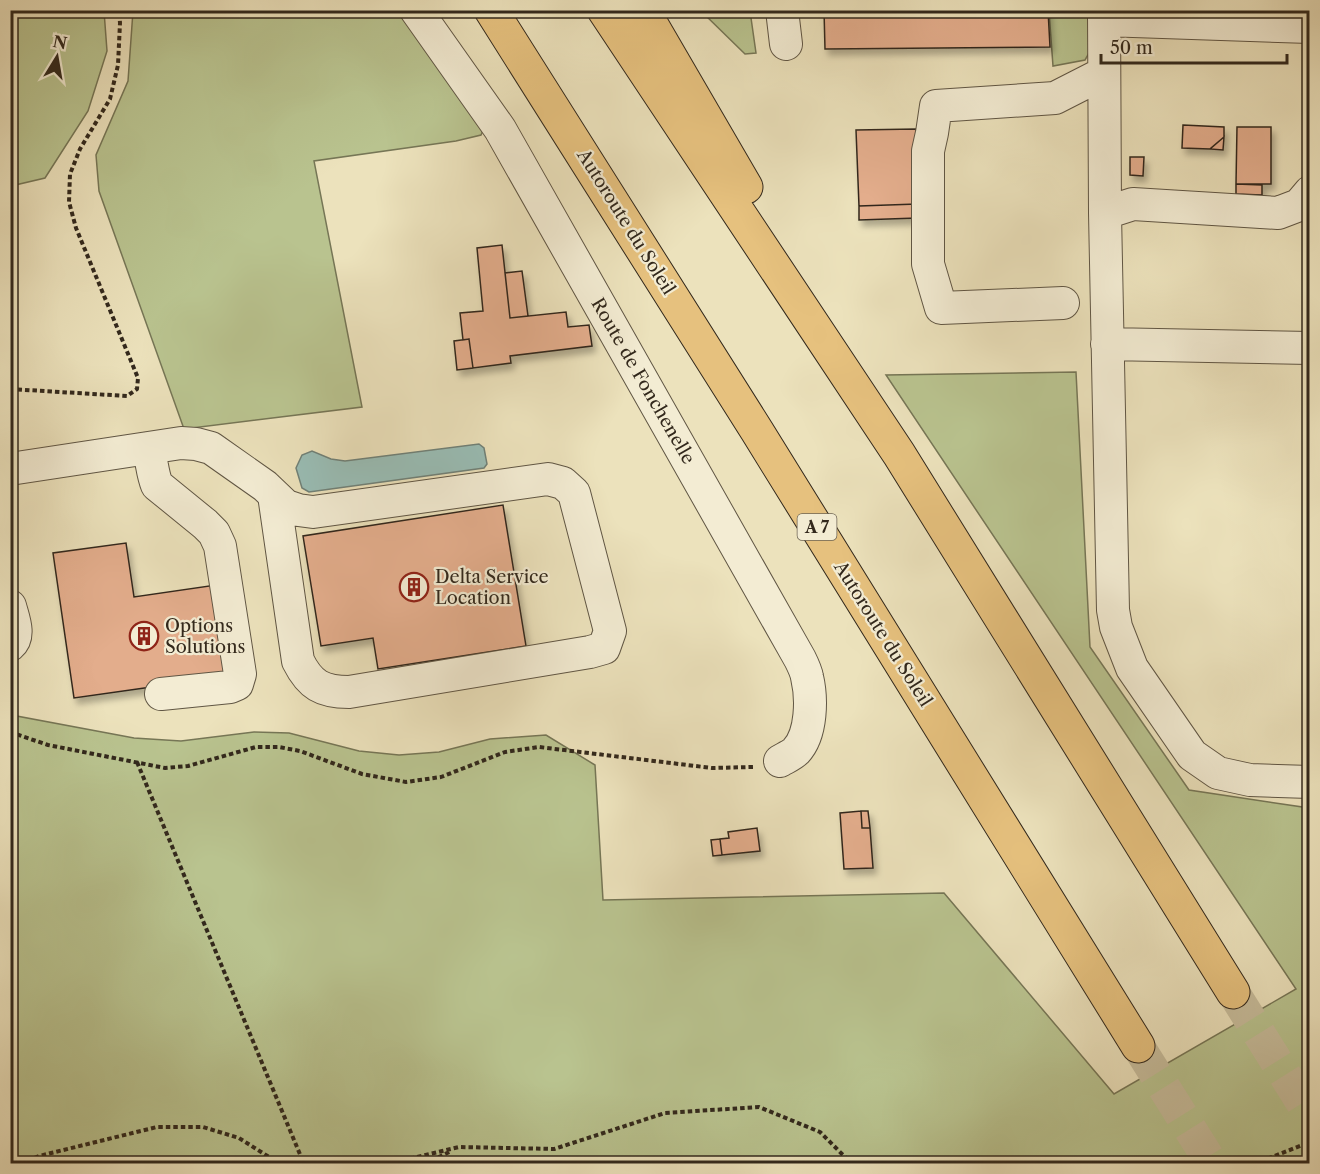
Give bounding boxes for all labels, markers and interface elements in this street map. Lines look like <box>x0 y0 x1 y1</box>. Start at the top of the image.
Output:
north arrow <box>27 27 87 87</box>
scale bar <box>1101 27 1287 65</box>
text: N <box>51 31 69 53</box>
text: 50 m <box>1110 37 1153 59</box>
street label: Autoroute du Soleil <box>572 144 680 299</box>
street label: Route de Fonchenelle <box>586 294 700 468</box>
road number: A 7 <box>798 514 836 540</box>
street label: Autoroute du Soleil <box>829 556 937 711</box>
place label: Delta Service Location <box>435 566 549 609</box>
building icon: Delta Service Location <box>398 571 430 603</box>
place label: Options Solutions <box>165 615 245 658</box>
building icon: Options Solutions <box>128 620 160 652</box>

